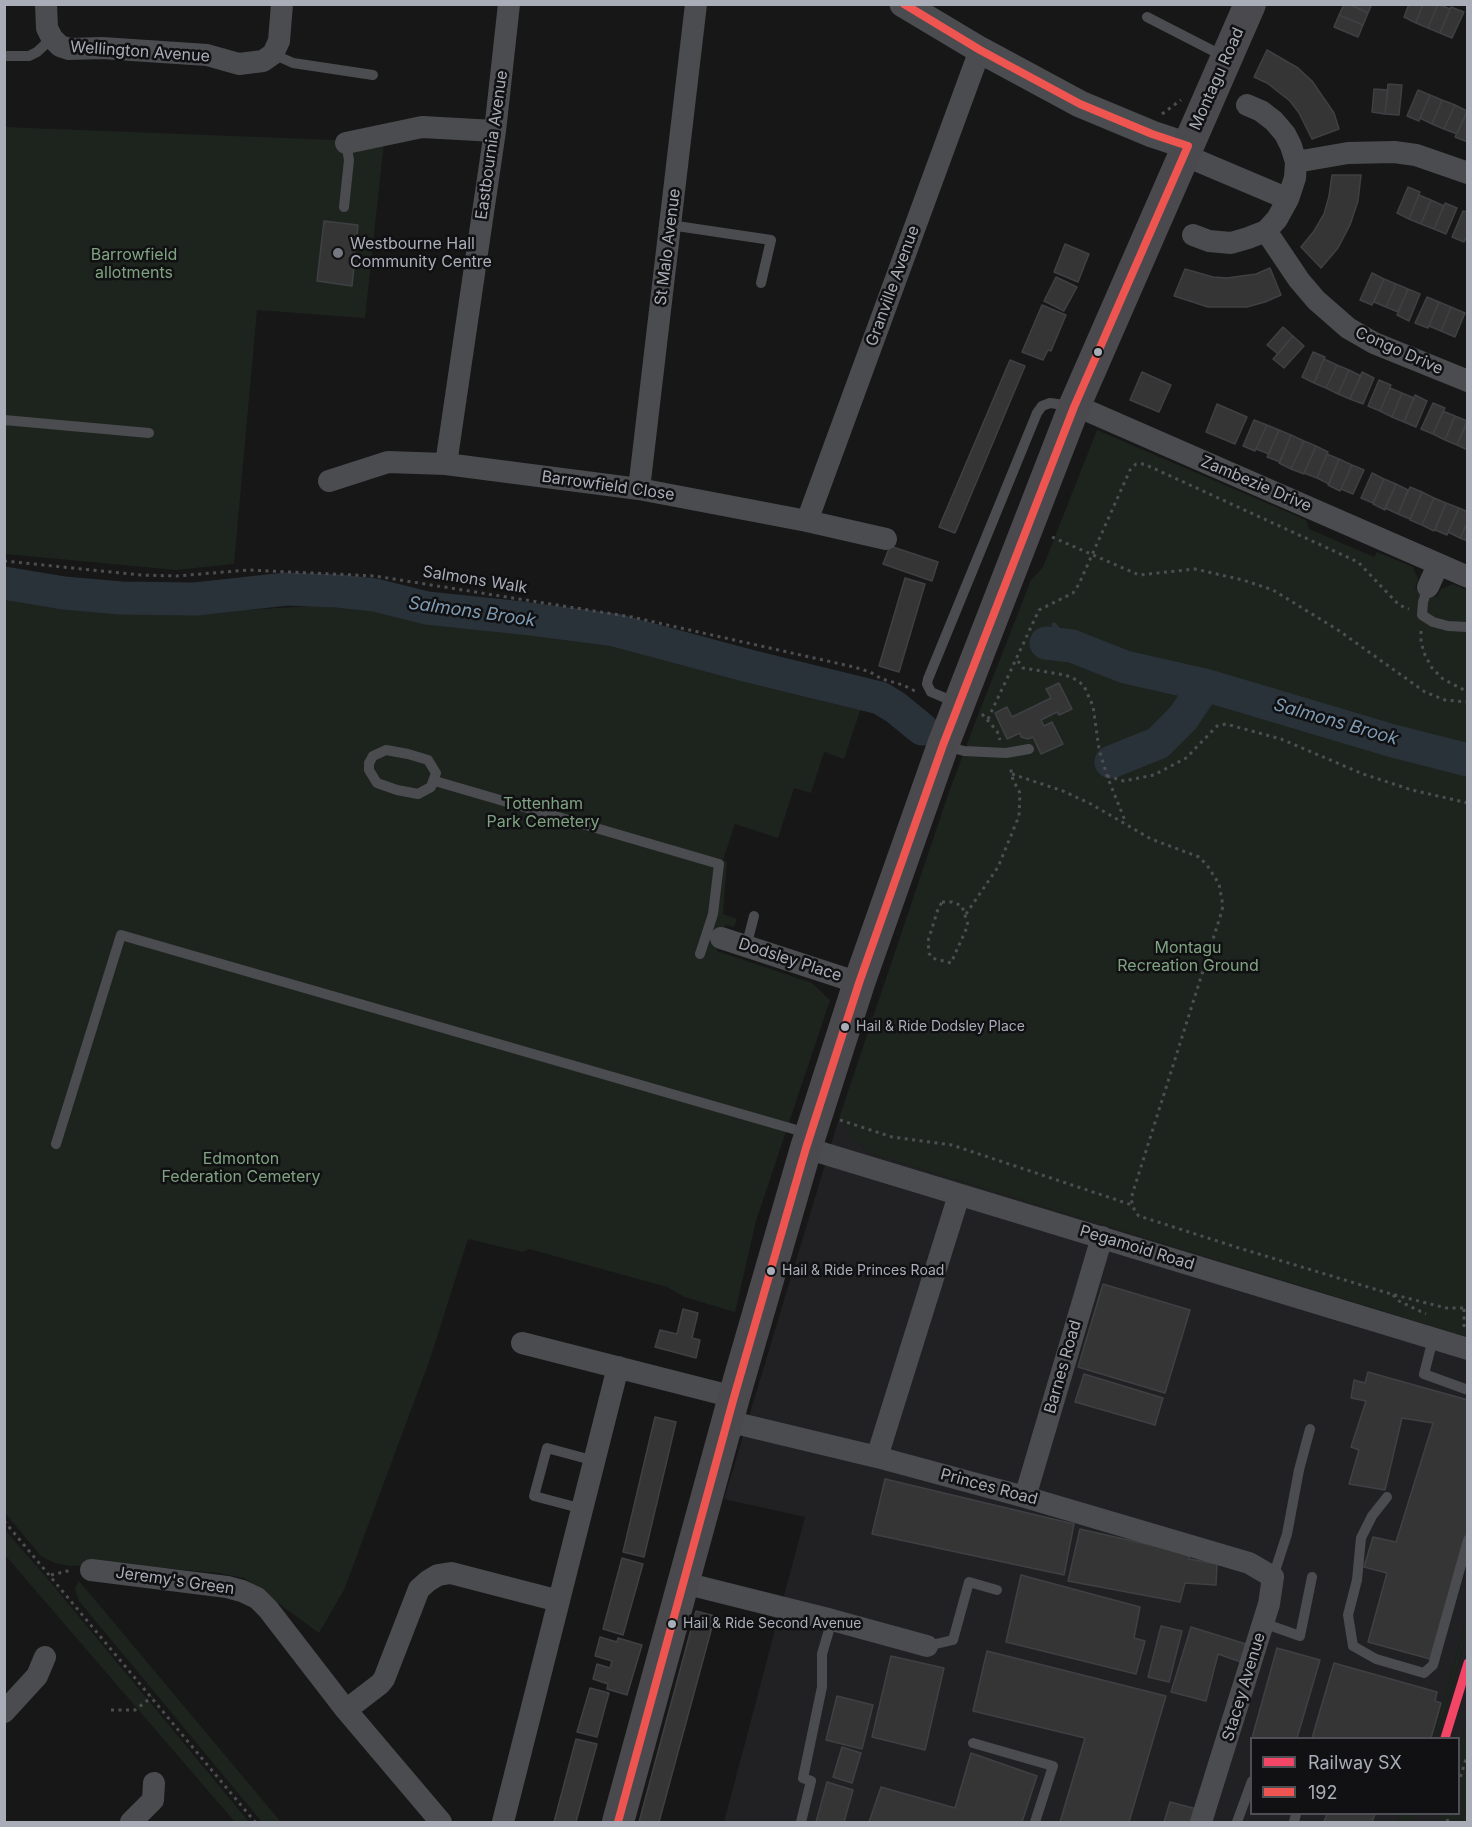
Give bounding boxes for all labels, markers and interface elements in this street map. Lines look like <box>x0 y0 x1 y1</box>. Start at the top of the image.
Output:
street label: Montagu Road <box>1186 25 1248 133</box>
street label: Wellington Avenue <box>70 38 210 66</box>
street label: Eastbournia Avenue <box>472 69 512 221</box>
street label: St Malo Avenue <box>651 187 685 307</box>
street label: Granville Avenue <box>862 223 924 349</box>
place label: Westbourne Hall Community Centre <box>350 234 492 272</box>
park label: Barrowfield allotments <box>91 245 177 283</box>
marker: Westbourne Hall Community Centre <box>331 246 345 260</box>
street label: Congo Drive <box>1352 323 1446 379</box>
unlabelled marker <box>1092 346 1104 358</box>
street label: Zambezie Drive <box>1198 452 1314 516</box>
street label: Barrowfield Close <box>540 467 676 505</box>
street label: Salmons Walk <box>421 562 529 598</box>
water label: Salmons Brook <box>407 592 537 632</box>
water label: Salmons Brook <box>1271 694 1401 750</box>
park label: Tottenham Park Cemetery <box>487 794 599 832</box>
street label: Dodsley Place <box>736 934 844 986</box>
park label: Montagu Recreation Ground <box>1117 938 1259 976</box>
place label: Hail & Ride Dodsley Place <box>856 1019 1025 1035</box>
marker: Hail & Ride Dodsley Place <box>839 1021 851 1033</box>
park label: Edmonton Federation Cemetery <box>162 1149 320 1187</box>
street label: Pegamoid Road <box>1077 1221 1197 1275</box>
place label: Hail & Ride Princes Road <box>782 1263 944 1279</box>
marker: Hail & Ride Princes Road <box>765 1265 777 1277</box>
street label: Barnes Road <box>1041 1318 1085 1416</box>
street label: Princes Road <box>938 1465 1040 1509</box>
street label: Jeremy's Green <box>114 1563 236 1599</box>
place label: Hail & Ride Second Avenue <box>683 1616 862 1632</box>
marker: Hail & Ride Second Avenue <box>666 1618 678 1630</box>
street label: Stacey Avenue <box>1218 1630 1270 1744</box>
legend <box>1250 1737 1460 1815</box>
text: Railway SX <box>1308 1752 1402 1773</box>
text: 192 <box>1308 1782 1337 1803</box>

